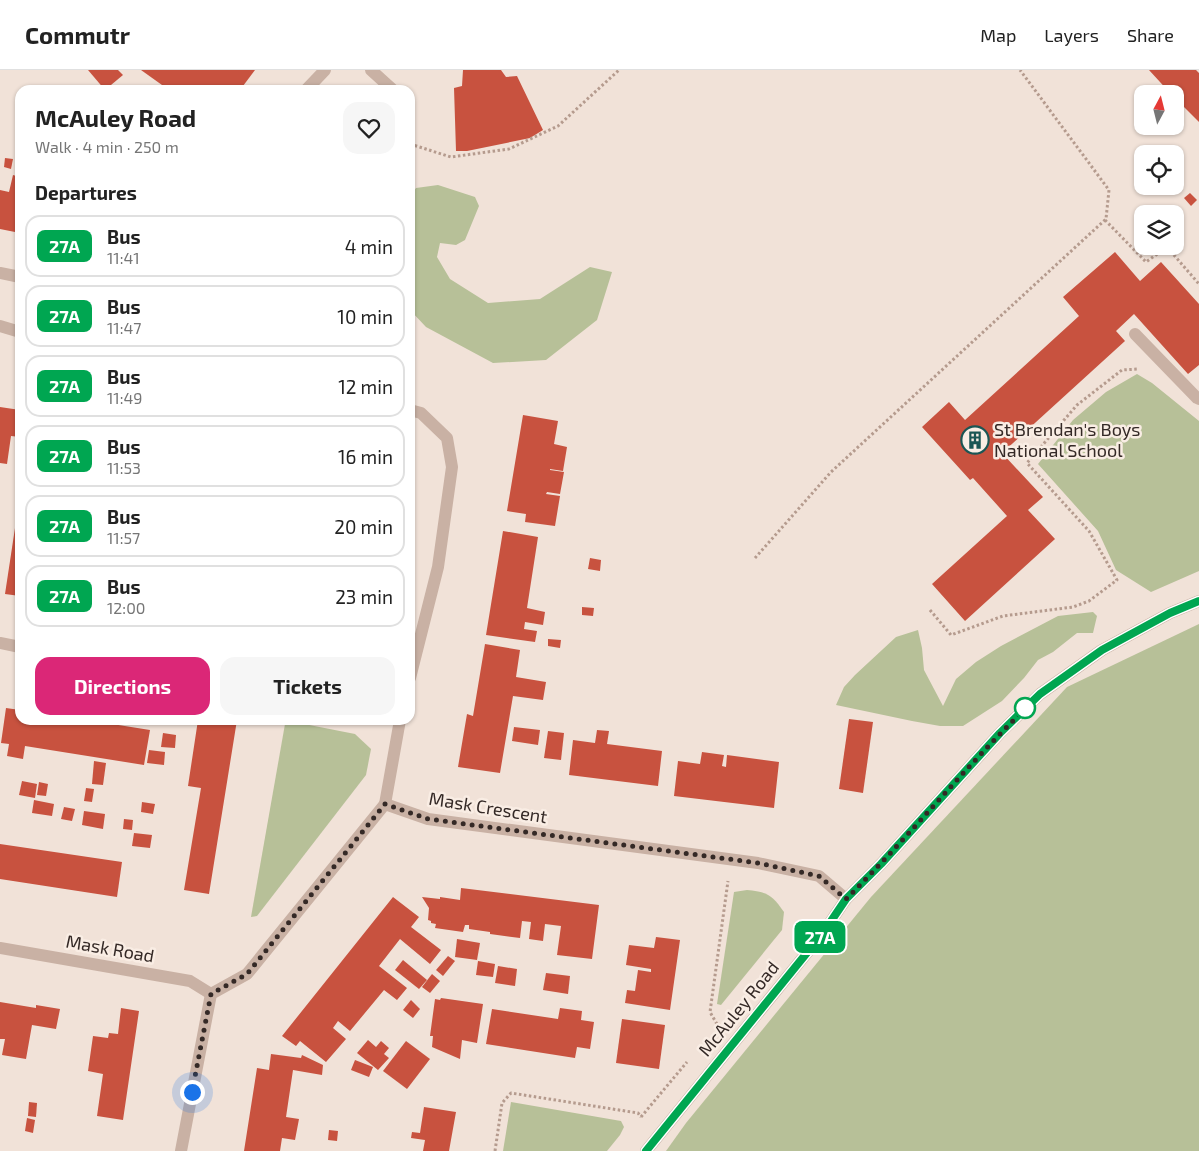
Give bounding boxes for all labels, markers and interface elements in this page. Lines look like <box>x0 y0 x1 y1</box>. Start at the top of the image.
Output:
text: Commutr <box>25 20 130 49</box>
text: Map <box>980 24 1016 46</box>
text: Layers <box>1044 24 1099 46</box>
text: Share <box>1127 24 1174 46</box>
north arrow <box>1134 85 1184 135</box>
map controls <box>1134 85 1184 255</box>
button: heart <box>343 102 395 154</box>
text: McAuley Road <box>35 103 196 132</box>
text: Walk · 4 min · 250 m <box>35 137 179 156</box>
button: locate <box>1134 145 1184 195</box>
text: Departures <box>35 181 137 204</box>
button: layers <box>1134 205 1184 255</box>
text: Bus <box>107 225 141 248</box>
text: 27A <box>49 235 80 257</box>
text: 4 min <box>345 235 393 258</box>
text: 11:41 <box>107 248 140 267</box>
text: Bus <box>107 295 141 318</box>
text: 27A <box>49 305 80 327</box>
text: 10 min <box>337 305 393 328</box>
text: 11:47 <box>107 318 142 337</box>
text: Bus <box>107 365 141 388</box>
text: 27A <box>49 375 80 397</box>
text: 12 min <box>338 375 393 398</box>
text: 11:49 <box>107 388 143 407</box>
place label: St Brendan's Boys National School <box>994 418 1140 461</box>
building icon: St Brendan's Boys National School <box>960 425 990 455</box>
text: Bus <box>107 435 141 458</box>
text: 27A <box>49 445 80 467</box>
text: 16 min <box>338 445 393 468</box>
text: 11:53 <box>107 458 141 477</box>
text: Bus <box>107 505 141 528</box>
text: 27A <box>49 515 80 537</box>
text: 20 min <box>334 515 393 538</box>
text: 11:57 <box>107 528 140 547</box>
text: Bus <box>107 575 141 598</box>
text: 27A <box>49 585 80 607</box>
text: 23 min <box>335 585 393 608</box>
text: 12:00 <box>107 598 145 617</box>
button: Directions <box>35 657 210 715</box>
button: Tickets <box>220 657 395 715</box>
unlabelled marker <box>1014 697 1036 719</box>
street label: Mask Crescent <box>427 787 549 827</box>
line badge: 27A <box>791 921 849 953</box>
text: 27A <box>804 926 836 948</box>
street label: Mask Road <box>64 929 156 967</box>
street label: McAuley Road <box>693 957 783 1060</box>
your location <box>180 1080 205 1105</box>

